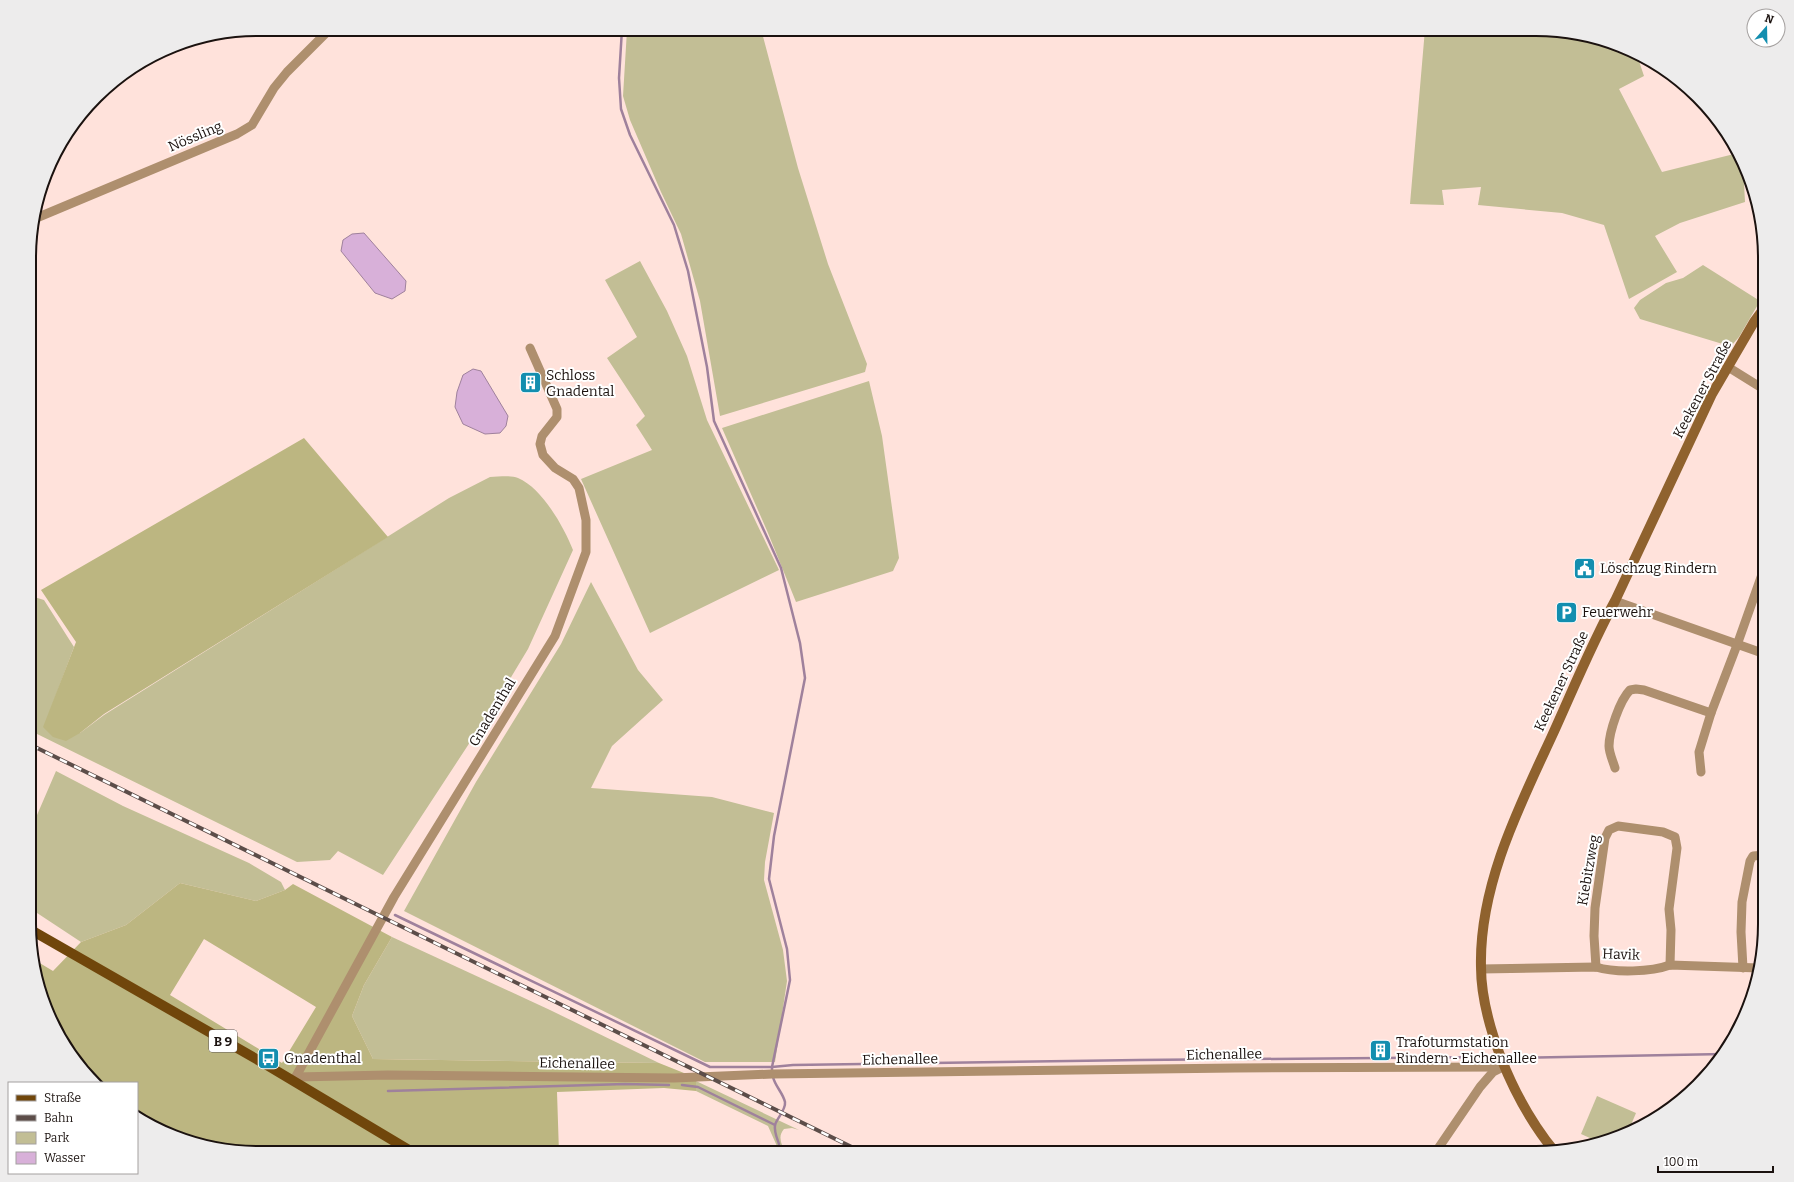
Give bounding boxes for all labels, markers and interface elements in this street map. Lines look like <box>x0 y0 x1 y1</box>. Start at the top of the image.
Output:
north arrow <box>1746 8 1786 48</box>
text: N <box>1763 12 1776 27</box>
street label: Nössling <box>166 117 225 155</box>
street label: Keekener Straße <box>1669 337 1735 441</box>
place label: Schloss Gnadental <box>546 367 614 400</box>
building icon: Schloss Gnadental <box>517 370 543 396</box>
public building icon: Löschzug Rindern <box>1572 555 1598 581</box>
place label: Löschzug Rindern <box>1600 560 1717 577</box>
parking icon: Feuerwehr <box>1553 599 1579 625</box>
place label: Feuerwehr <box>1582 604 1653 621</box>
street label: Keekener Straße <box>1531 628 1592 734</box>
street label: Gnadenthal <box>465 675 520 750</box>
street label: Kiebitzweg <box>1574 833 1603 907</box>
street label: Havik <box>1602 945 1640 964</box>
road number: B 9 <box>209 1030 237 1052</box>
place label: Trafoturmstation Rindern - Eichenallee <box>1396 1034 1537 1067</box>
building icon: Trafoturmstation Rindern - Eichenallee <box>1368 1037 1394 1063</box>
bus stop icon: Gnadenthal <box>255 1045 281 1071</box>
street label: Eichenallee <box>1186 1045 1262 1064</box>
place label: Gnadenthal <box>284 1050 361 1067</box>
street label: Eichenallee <box>862 1050 938 1069</box>
street label: Eichenallee <box>539 1054 615 1073</box>
legend <box>8 1082 138 1174</box>
text: Straße <box>44 1091 81 1105</box>
text: Bahn <box>44 1111 73 1125</box>
text: Park <box>44 1131 70 1145</box>
scale bar <box>1658 1148 1773 1174</box>
text: Wasser <box>44 1151 86 1165</box>
text: 100 m <box>1664 1155 1699 1169</box>

